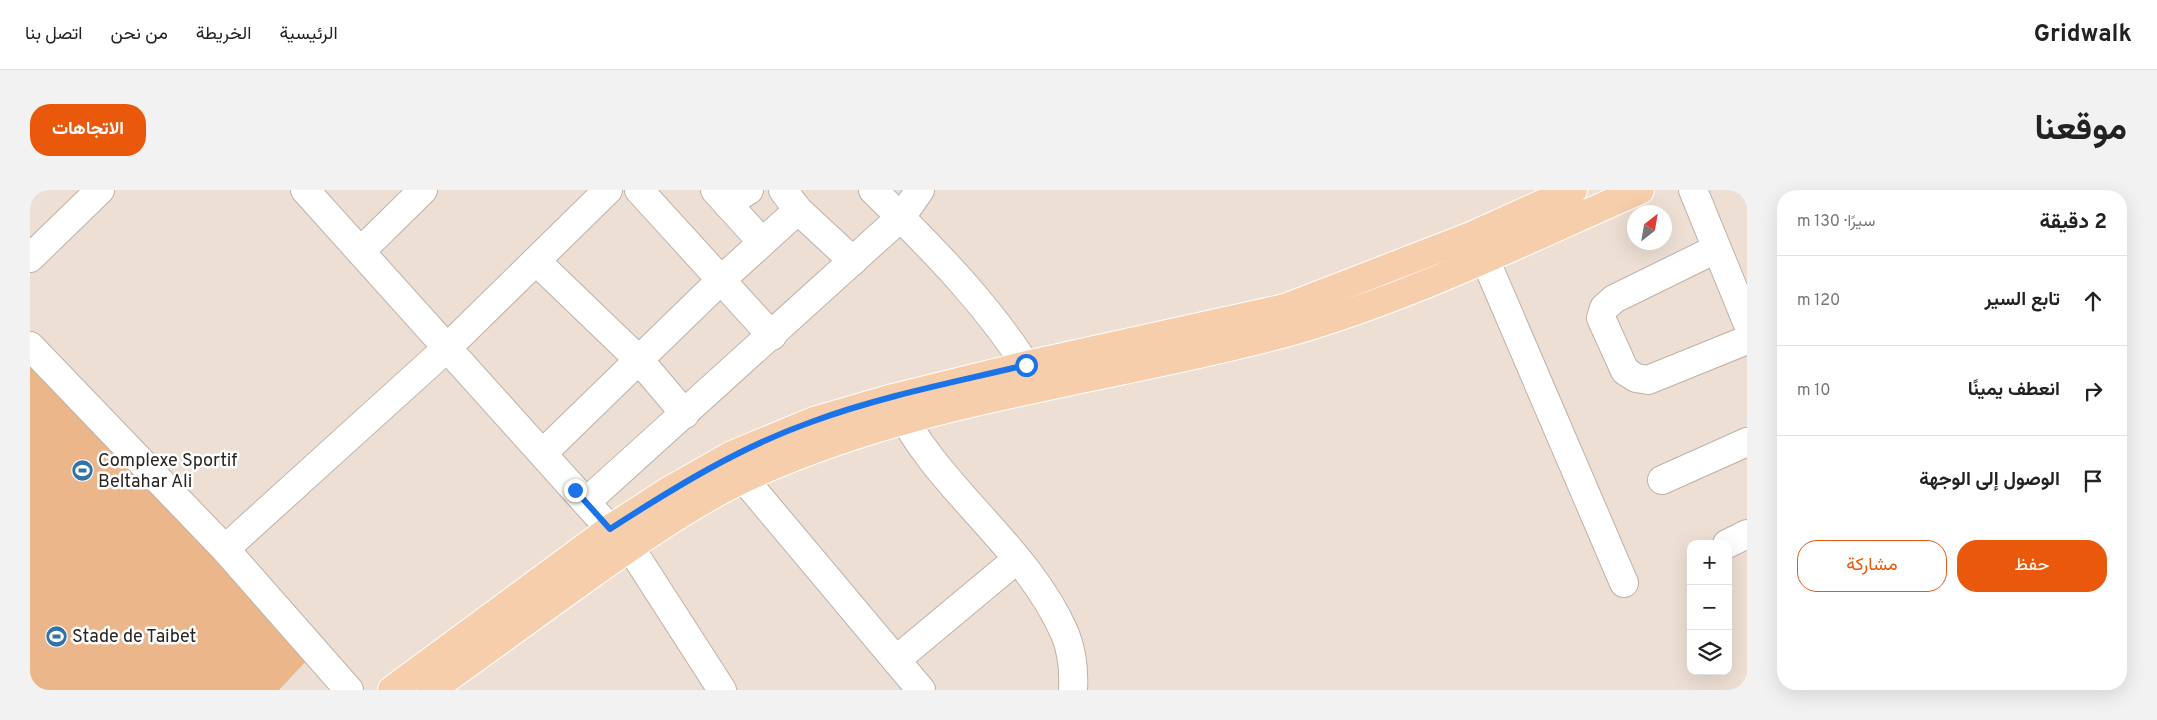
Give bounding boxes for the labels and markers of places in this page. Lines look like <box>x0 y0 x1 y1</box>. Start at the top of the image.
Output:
place label: Complexe Sportif Beltahar Ali <box>98 450 237 494</box>
sports icon: Complexe Sportif Beltahar Ali <box>70 458 94 482</box>
sports icon: Stade de Taibet <box>44 624 68 648</box>
place label: Stade de Taibet <box>72 626 196 649</box>

